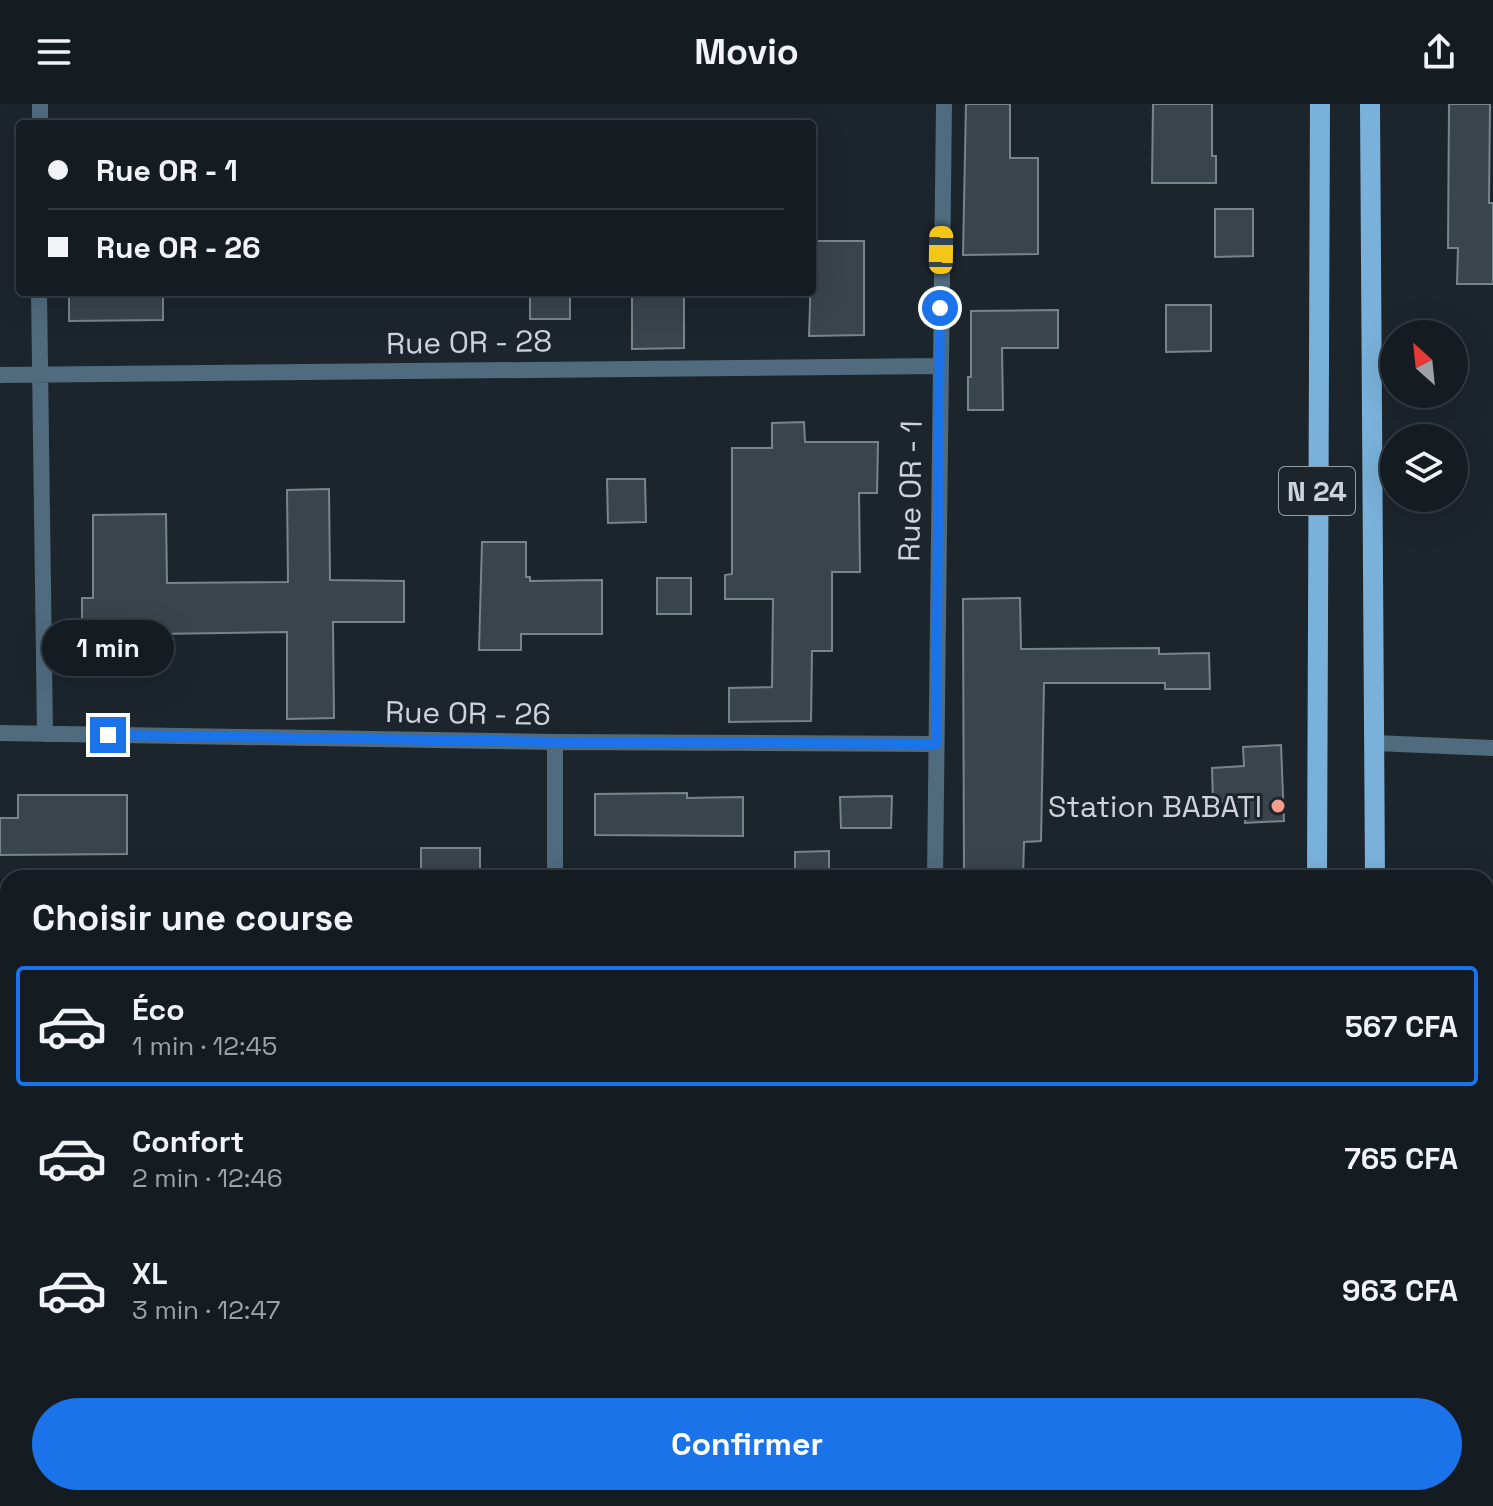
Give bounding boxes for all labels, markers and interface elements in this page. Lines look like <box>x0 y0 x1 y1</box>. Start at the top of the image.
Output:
text: Movio <box>694 29 799 75</box>
icon: menu <box>32 30 76 74</box>
icon: share <box>1417 30 1461 74</box>
text: Rue OR - 1 <box>96 151 238 190</box>
car <box>929 226 953 274</box>
text: Rue OR - 26 <box>96 228 261 267</box>
route start <box>922 290 958 326</box>
north arrow <box>1380 320 1468 408</box>
map controls <box>1380 320 1468 512</box>
street label: Rue OR - 28 <box>386 321 552 363</box>
street label: Rue OR - 1 <box>889 420 931 562</box>
button: layers <box>1380 424 1468 512</box>
road number: N 24 <box>1279 467 1355 515</box>
callout: 1 min <box>42 619 174 675</box>
text: 1 min <box>76 631 140 665</box>
street label: Rue OR - 26 <box>385 692 551 734</box>
route end <box>90 717 126 753</box>
place label: Station BABATI <box>1048 787 1262 826</box>
marker: Station BABATI <box>1269 797 1287 815</box>
text: Choisir une course <box>32 895 354 941</box>
icon: car <box>36 990 108 1062</box>
text: Éco <box>132 990 185 1029</box>
text: 567 CFA <box>1345 1007 1458 1046</box>
text: 1 min · 12:45 <box>132 1029 277 1063</box>
icon: car <box>36 1122 108 1194</box>
text: Confort <box>132 1122 244 1161</box>
text: 765 CFA <box>1344 1139 1458 1178</box>
text: 2 min · 12:46 <box>132 1161 283 1195</box>
icon: car <box>36 1254 108 1326</box>
text: XL <box>132 1254 168 1293</box>
text: 963 CFA <box>1342 1271 1458 1310</box>
text: 3 min · 12:47 <box>132 1293 281 1327</box>
button: Confirmer <box>32 1398 1462 1490</box>

